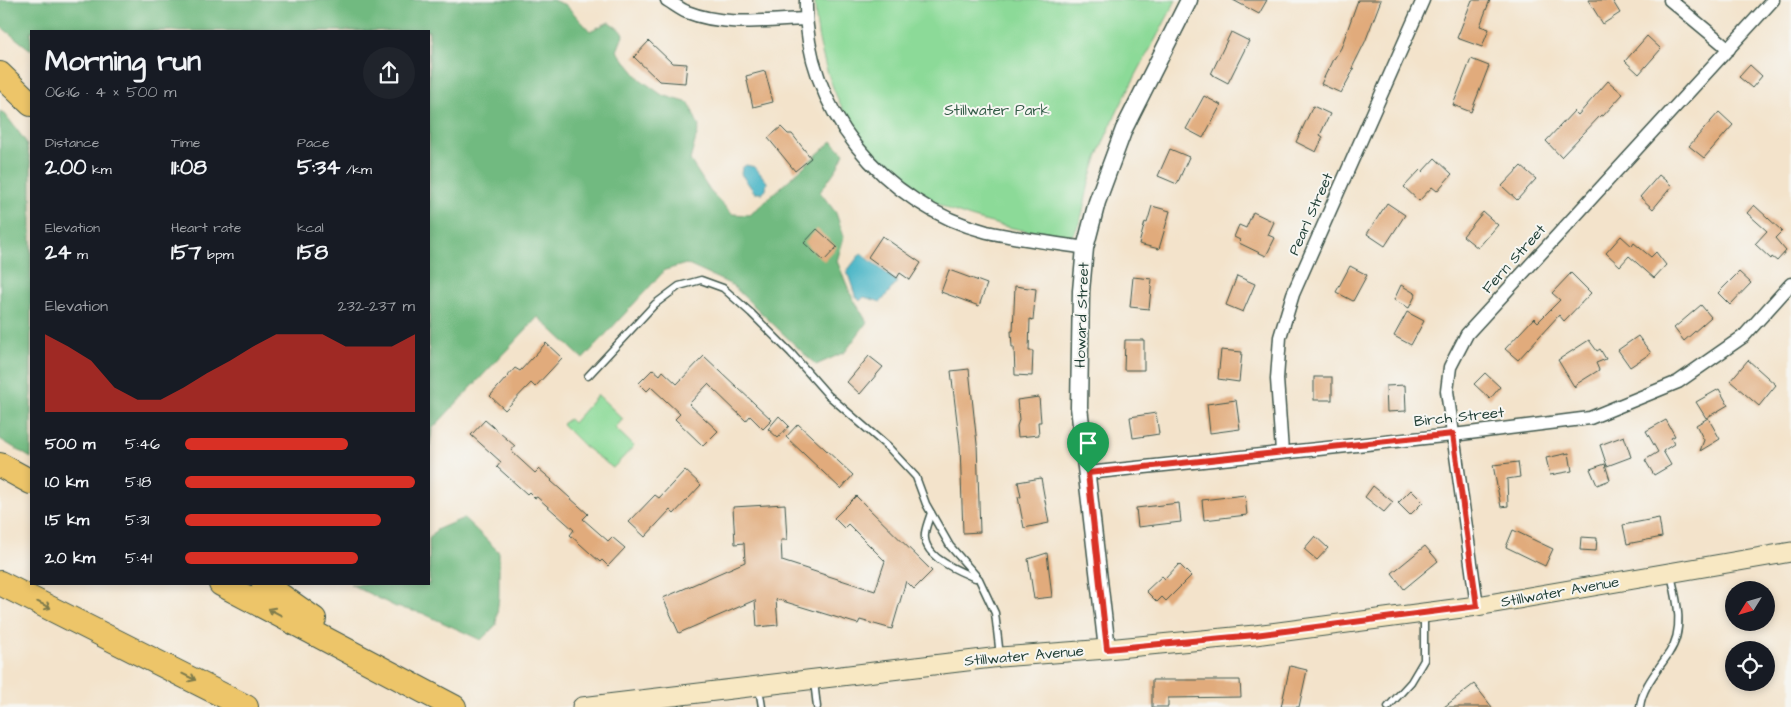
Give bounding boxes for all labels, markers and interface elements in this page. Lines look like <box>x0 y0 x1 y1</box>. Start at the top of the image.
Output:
text: Morning run <box>45 42 201 81</box>
button: share <box>363 47 415 99</box>
text: 06:16 · 4 × 500 m <box>45 81 177 103</box>
park label: Stillwater Park <box>944 100 1050 121</box>
text: Distance <box>45 133 99 153</box>
text: Time <box>171 133 200 153</box>
text: Pace <box>297 133 329 153</box>
text: 2.00 <box>45 153 86 182</box>
text: 11:08 <box>171 153 207 182</box>
text: 5:34 <box>297 153 340 182</box>
text: km <box>86 160 112 180</box>
text: /km <box>340 160 372 180</box>
street label: Pearl Street <box>1283 169 1339 259</box>
text: Elevation <box>45 218 100 238</box>
text: Heart rate <box>171 218 241 238</box>
text: kcal <box>297 218 324 238</box>
street label: Fern Street <box>1477 220 1551 298</box>
text: 24 <box>45 238 71 267</box>
text: 157 <box>171 238 201 267</box>
text: 158 <box>297 238 328 267</box>
text: m <box>71 245 88 265</box>
text: bpm <box>201 245 234 265</box>
street label: Howard Street <box>1070 262 1094 368</box>
text: Elevation <box>45 295 108 317</box>
text: 232–237 m <box>338 295 415 317</box>
street label: Birch Street <box>1413 402 1505 432</box>
pin <box>1067 422 1109 473</box>
icon: arrive <box>1074 429 1102 457</box>
text: 500 m <box>45 433 95 455</box>
text: 5:46 <box>125 433 160 455</box>
text: 1.0 km <box>45 471 88 493</box>
text: 5:18 <box>125 471 151 493</box>
text: 1.5 km <box>45 509 89 531</box>
text: 5:31 <box>125 509 149 531</box>
text: 2.0 km <box>45 547 95 569</box>
text: 5:41 <box>125 547 152 569</box>
street label: Stillwater Avenue <box>1499 571 1621 613</box>
north arrow <box>1725 581 1775 631</box>
map controls <box>1725 581 1775 691</box>
one-way arrow <box>36 600 51 610</box>
one-way arrow <box>268 607 283 617</box>
street label: Stillwater Avenue <box>963 640 1085 672</box>
button: locate <box>1725 641 1775 691</box>
one-way arrow <box>181 673 196 683</box>

